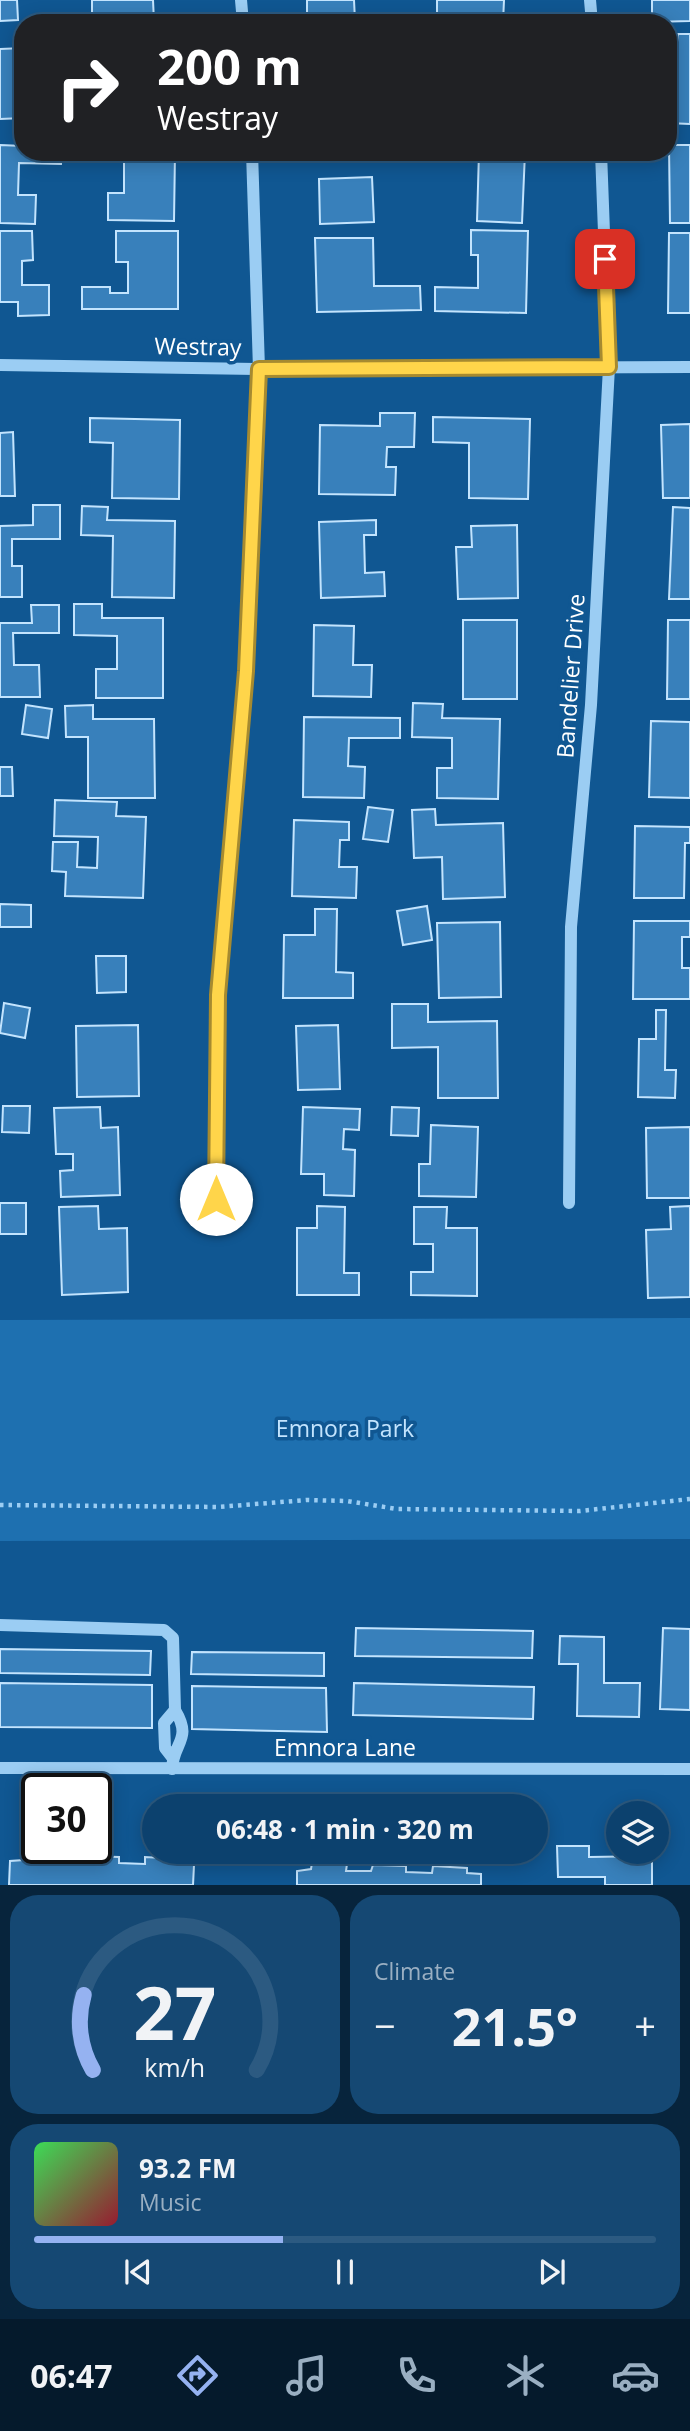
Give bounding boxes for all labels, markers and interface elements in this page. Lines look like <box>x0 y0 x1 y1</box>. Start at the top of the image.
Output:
text: 200 m <box>157 33 302 99</box>
icon: right <box>42 42 133 133</box>
text: Westray <box>157 96 278 139</box>
pin <box>575 229 635 289</box>
icon: arrive <box>586 240 624 278</box>
street label: Westray <box>154 329 242 363</box>
street label: Bandelier Drive <box>548 593 592 759</box>
position arrow <box>179 1162 253 1236</box>
park label: Emnora Park <box>276 1412 414 1444</box>
street label: Emnora Lane <box>274 1731 416 1763</box>
speed limit sign: 30 <box>21 1773 112 1864</box>
map controls <box>606 1801 669 1864</box>
button: layers <box>606 1801 669 1864</box>
text: 06:48 · 1 min · 320 m <box>216 1811 474 1847</box>
text: Climate <box>374 1955 455 1987</box>
text: 27 <box>133 1963 217 2062</box>
text: 21.5° <box>452 1990 578 2061</box>
text: − <box>374 1999 396 2051</box>
text: + <box>634 1999 656 2051</box>
text: km/h <box>145 2050 205 2084</box>
text: 93.2 FM <box>139 2150 237 2186</box>
text: Music <box>139 2186 202 2218</box>
icon: previous <box>119 2253 157 2291</box>
icon: pause <box>326 2253 364 2291</box>
icon: next <box>533 2253 571 2291</box>
icon: directions <box>173 2351 222 2400</box>
icon: music <box>282 2351 331 2400</box>
icon: phone <box>392 2351 441 2400</box>
icon: climate <box>501 2351 550 2400</box>
icon: car <box>611 2351 660 2400</box>
text: 06:47 <box>30 2354 113 2397</box>

